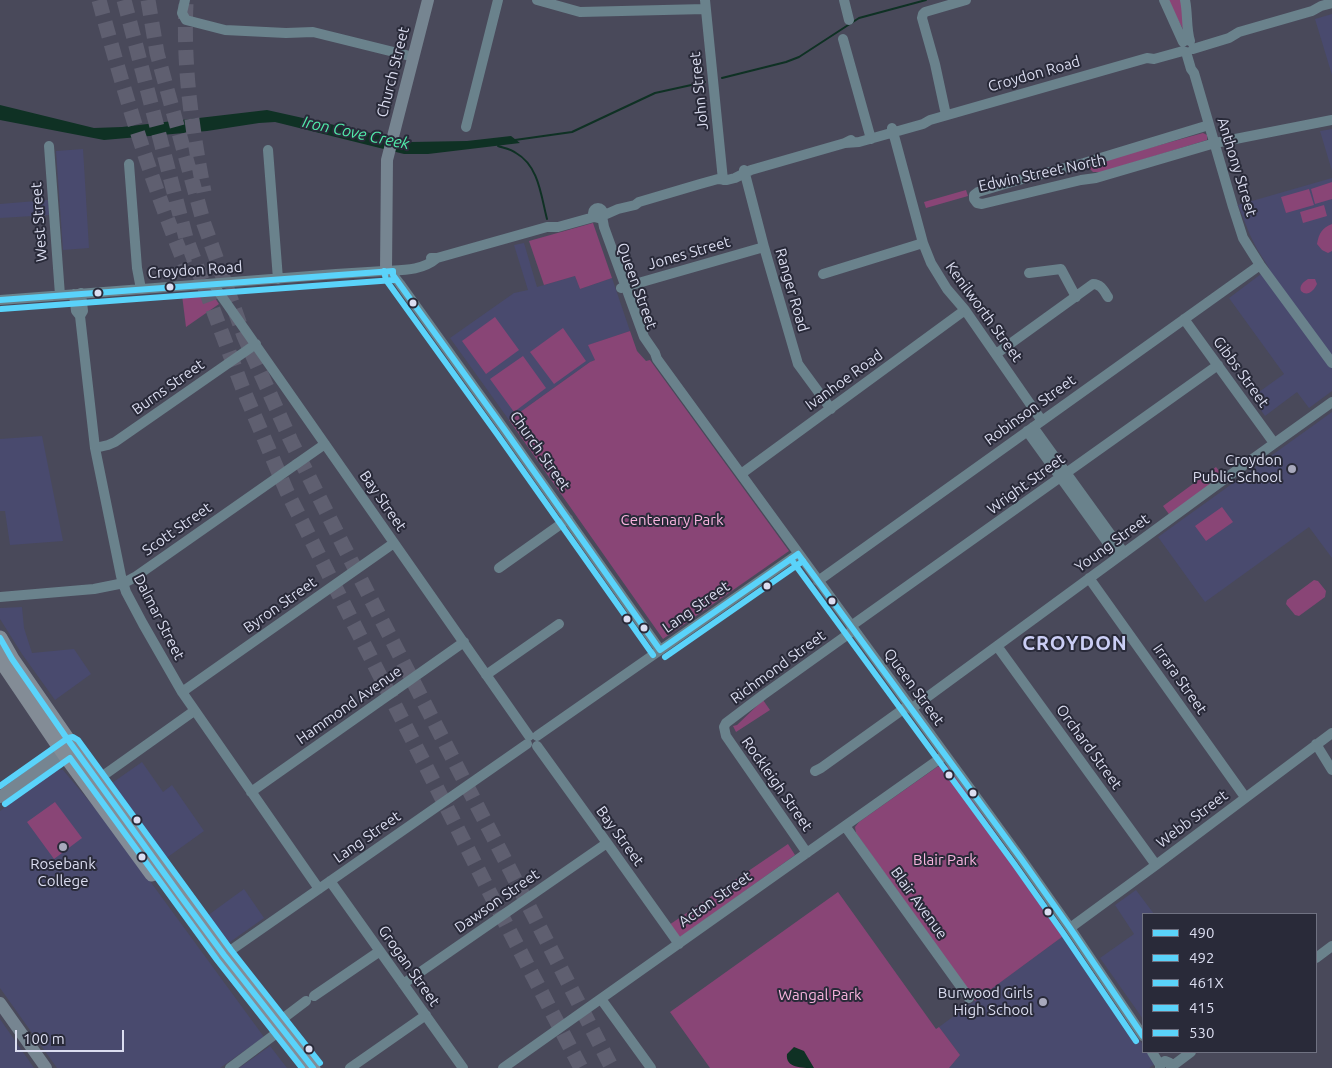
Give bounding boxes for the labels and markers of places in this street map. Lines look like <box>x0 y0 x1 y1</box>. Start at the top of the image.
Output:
unlabelled marker <box>165 282 175 292</box>
unlabelled marker <box>93 288 103 298</box>
unlabelled marker <box>408 298 418 308</box>
place label: Croydon Public School <box>1193 451 1282 486</box>
marker: Croydon Public School <box>1286 463 1298 475</box>
unlabelled marker <box>762 581 772 591</box>
unlabelled marker <box>827 596 837 606</box>
unlabelled marker <box>622 614 632 624</box>
unlabelled marker <box>639 623 649 633</box>
unlabelled marker <box>944 770 954 780</box>
unlabelled marker <box>968 788 978 798</box>
unlabelled marker <box>132 815 142 825</box>
marker: Rosebank College <box>57 841 69 853</box>
unlabelled marker <box>137 852 147 862</box>
place label: Rosebank College <box>30 855 96 890</box>
unlabelled marker <box>1043 907 1053 917</box>
place label: Burwood Girls High School <box>938 984 1033 1019</box>
marker: Burwood Girls High School <box>1037 996 1049 1008</box>
unlabelled marker <box>304 1044 314 1054</box>

